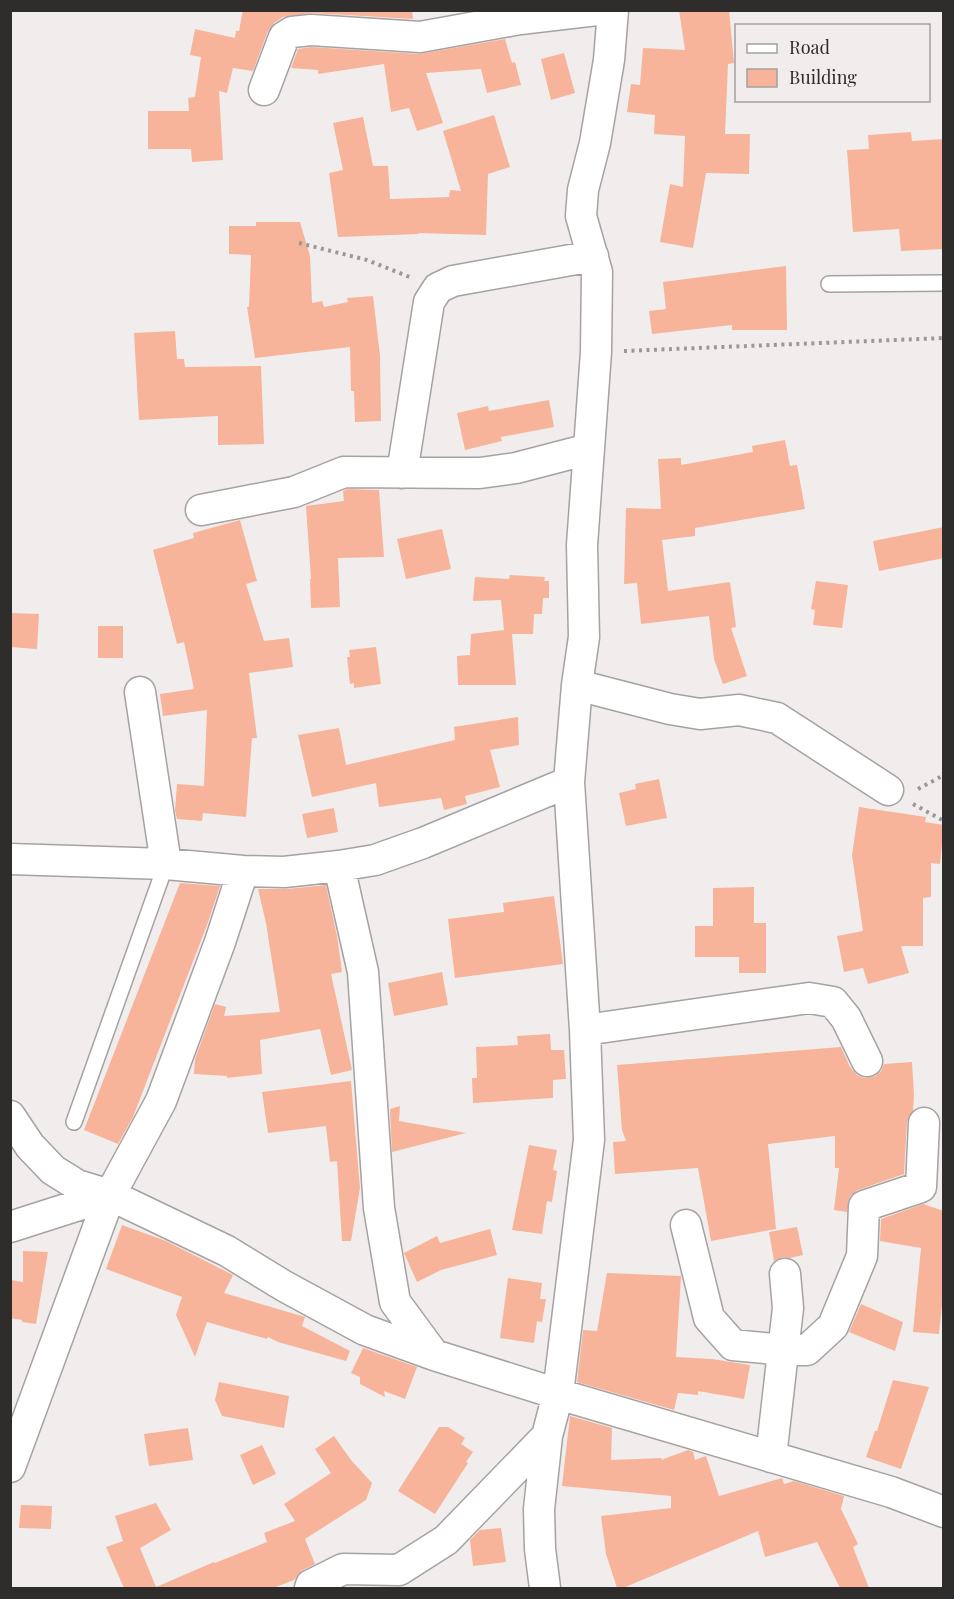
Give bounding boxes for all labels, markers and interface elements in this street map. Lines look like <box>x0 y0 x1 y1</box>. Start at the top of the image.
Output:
legend <box>735 24 930 102</box>
text: Road <box>789 35 830 59</box>
text: Building <box>789 65 857 89</box>

